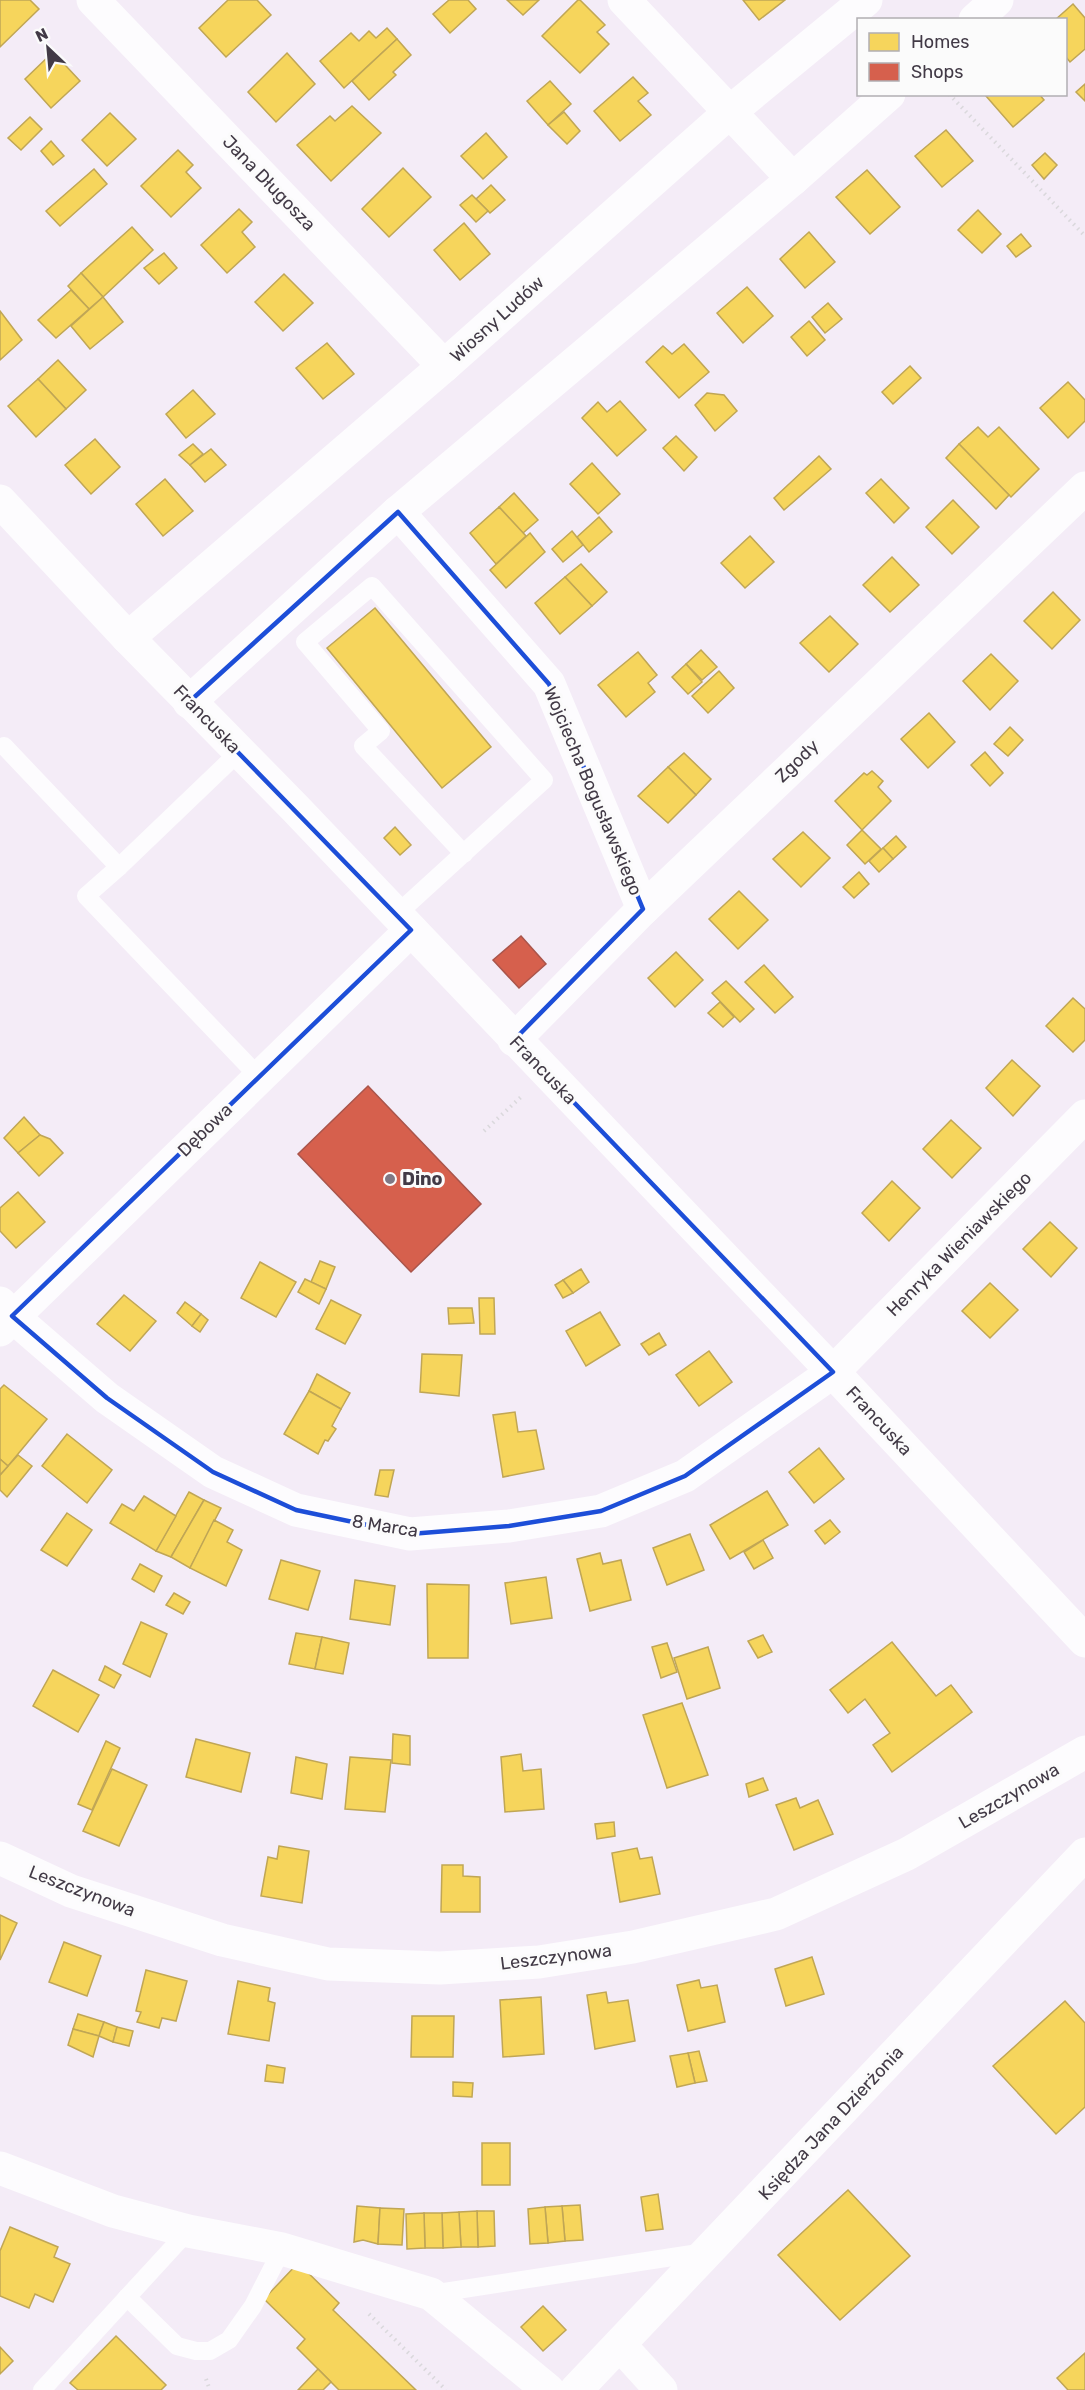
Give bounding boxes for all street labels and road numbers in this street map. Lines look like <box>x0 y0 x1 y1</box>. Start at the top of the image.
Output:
street label: Jana Długosza <box>218 131 320 235</box>
street label: Wiosny Ludów <box>446 271 548 367</box>
street label: Francuska <box>169 680 245 758</box>
street label: Wojciecha Bogusławskiego <box>539 683 647 899</box>
street label: Zgody <box>771 735 823 787</box>
street label: Francuska <box>505 1031 581 1109</box>
street label: Dębowa <box>173 1099 237 1161</box>
street label: Henryka Wieniawskiego <box>882 1167 1036 1321</box>
street label: Francuska <box>841 1382 917 1460</box>
street label: 8 Marca <box>350 1510 420 1542</box>
street label: Leszczynowa <box>955 1758 1063 1834</box>
street label: Leszczynowa <box>26 1861 138 1921</box>
street label: Leszczynowa <box>499 1939 613 1975</box>
street label: Księdza Jana Dzierżonia <box>754 2041 908 2205</box>

